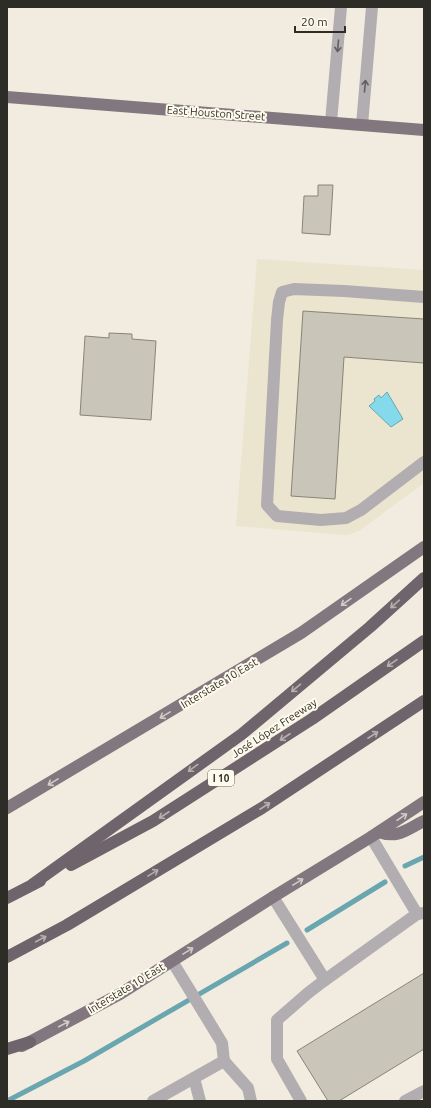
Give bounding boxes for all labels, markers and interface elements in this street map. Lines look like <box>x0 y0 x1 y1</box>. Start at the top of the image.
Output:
scale bar <box>295 8 345 34</box>
text: 20 m <box>301 15 328 28</box>
one-way arrow <box>334 39 342 52</box>
one-way arrow <box>362 80 369 93</box>
street label: East Houston Street <box>166 104 266 122</box>
one-way arrow <box>341 598 352 606</box>
one-way arrow <box>390 600 400 609</box>
street label: Interstate 10 East <box>179 655 260 711</box>
one-way arrow <box>387 659 398 667</box>
one-way arrow <box>290 684 301 693</box>
street label: José López Freeway <box>229 696 319 760</box>
one-way arrow <box>159 711 171 719</box>
one-way arrow <box>368 730 379 739</box>
one-way arrow <box>279 733 291 741</box>
one-way arrow <box>188 764 199 772</box>
road number: I 10 <box>208 770 234 786</box>
one-way arrow <box>47 778 59 786</box>
one-way arrow <box>259 802 270 810</box>
one-way arrow <box>158 811 170 819</box>
one-way arrow <box>396 813 407 821</box>
one-way arrow <box>147 869 158 877</box>
one-way arrow <box>292 877 304 885</box>
one-way arrow <box>35 934 47 942</box>
one-way arrow <box>182 946 194 954</box>
street label: Interstate 10 East <box>86 960 167 1016</box>
one-way arrow <box>58 1019 70 1027</box>

